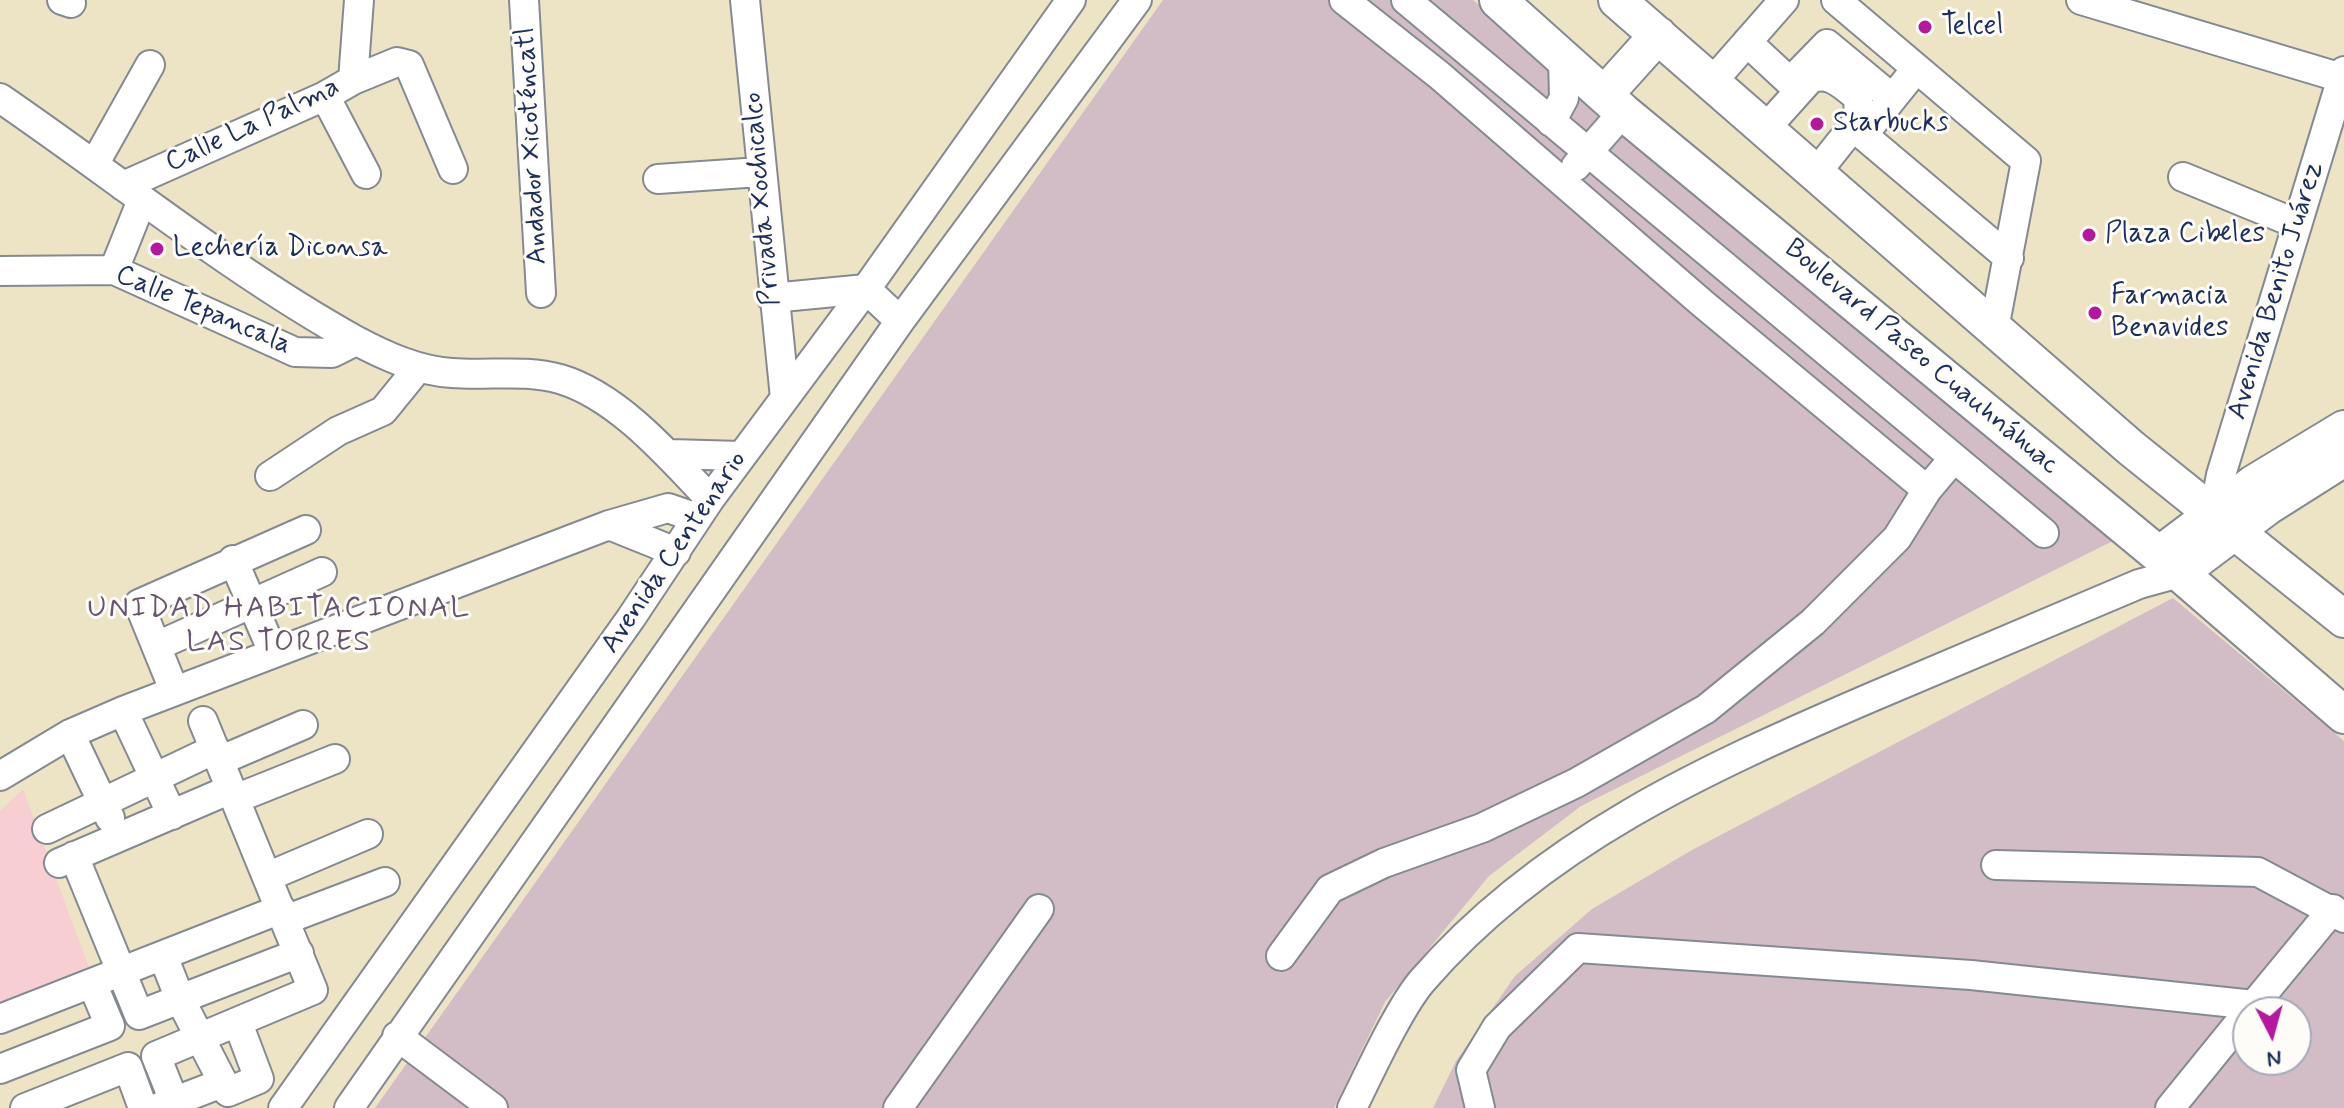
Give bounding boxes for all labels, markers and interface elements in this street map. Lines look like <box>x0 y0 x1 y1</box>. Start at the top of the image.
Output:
place label: Telcel <box>1941 10 2003 44</box>
marker: Telcel <box>1916 18 1934 36</box>
street label: Andador Xicoténcatl <box>510 27 556 265</box>
street label: Calle La Palma <box>161 71 345 181</box>
street label: Privada Xochicalco <box>737 91 789 307</box>
place label: Starbucks <box>1833 107 1948 141</box>
marker: Starbucks <box>1808 115 1826 133</box>
street label: Avenida Benito Juárez <box>2222 158 2332 424</box>
place label: Plaza Cibeles <box>2105 218 2265 252</box>
marker: Plaza Cibeles <box>2080 226 2098 244</box>
place label: Lechería Diconsa <box>173 232 388 266</box>
street label: Boulevard Paseo Cuauhnáhuac <box>1776 233 2066 483</box>
marker: Lechería Diconsa <box>148 240 166 258</box>
street label: Calle Tepancala <box>110 259 296 363</box>
place label: Farmacia Benavides <box>2111 280 2228 346</box>
marker: Farmacia Benavides <box>2086 304 2104 322</box>
street label: Avenida Centenario <box>595 445 755 661</box>
district label: UNIDAD HABITACIONAL LAS TORRES <box>85 592 473 662</box>
north arrow <box>2232 996 2312 1076</box>
text: N <box>2266 1043 2283 1073</box>

